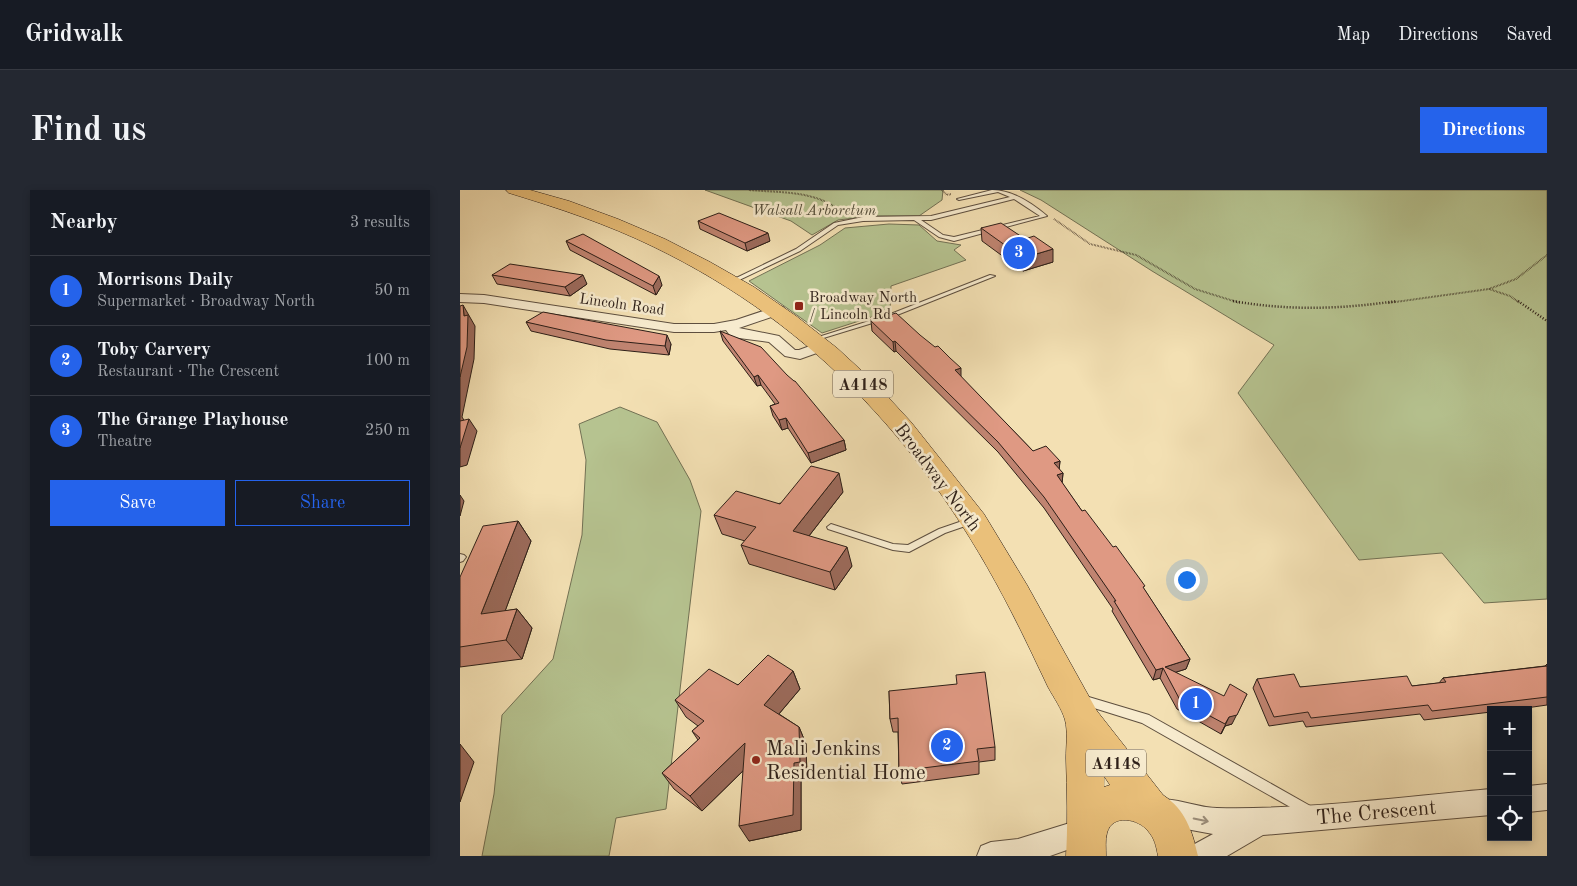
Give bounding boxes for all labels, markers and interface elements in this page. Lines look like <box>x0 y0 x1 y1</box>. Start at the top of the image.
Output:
text: Gridwalk <box>25 23 123 47</box>
text: Map <box>1337 26 1370 44</box>
text: Directions <box>1398 26 1478 44</box>
text: Saved <box>1506 26 1552 44</box>
button: Directions <box>1420 107 1547 153</box>
text: Find us <box>30 113 146 148</box>
park label: Walsall Arboretum <box>752 204 876 219</box>
text: Nearby <box>50 212 118 233</box>
text: 3 results <box>350 215 410 231</box>
pin: 3 <box>1003 234 1035 272</box>
text: Morrisons Daily <box>97 271 233 290</box>
text: 1 <box>61 283 71 299</box>
text: 50 m <box>374 283 410 299</box>
place label: Broadway North / Lincoln Rd <box>809 291 917 323</box>
street label: Lincoln Road <box>578 292 666 319</box>
text: Supermarket · Broadway North <box>97 294 315 310</box>
marker: Broadway North / Lincoln Rd <box>793 300 805 312</box>
text: Toby Carvery <box>97 341 211 360</box>
text: 2 <box>61 353 71 369</box>
text: 100 m <box>365 353 410 369</box>
text: Restaurant · The Crescent <box>97 364 279 380</box>
road number: A4148 <box>833 370 893 398</box>
text: The Grange Playhouse <box>97 411 289 430</box>
street label: Broadway North <box>891 420 984 535</box>
text: 3 <box>61 423 71 439</box>
text: 250 m <box>365 423 410 439</box>
text: Theatre <box>97 434 152 450</box>
button: Save <box>50 480 225 526</box>
button: Share <box>235 480 410 526</box>
your location <box>1174 567 1200 593</box>
pin: 1 <box>1180 685 1212 723</box>
map controls <box>1487 706 1532 841</box>
button: + <box>1487 706 1532 751</box>
pin: 2 <box>931 727 963 765</box>
place label: Mali Jenkins Residential Home <box>766 739 926 784</box>
road number: A4148 <box>1086 750 1146 776</box>
button: − <box>1487 751 1532 796</box>
marker: Mali Jenkins Residential Home <box>750 754 762 766</box>
button: locate <box>1487 796 1532 841</box>
street label: The Crescent <box>1315 798 1437 829</box>
one-way arrow <box>1192 815 1208 825</box>

